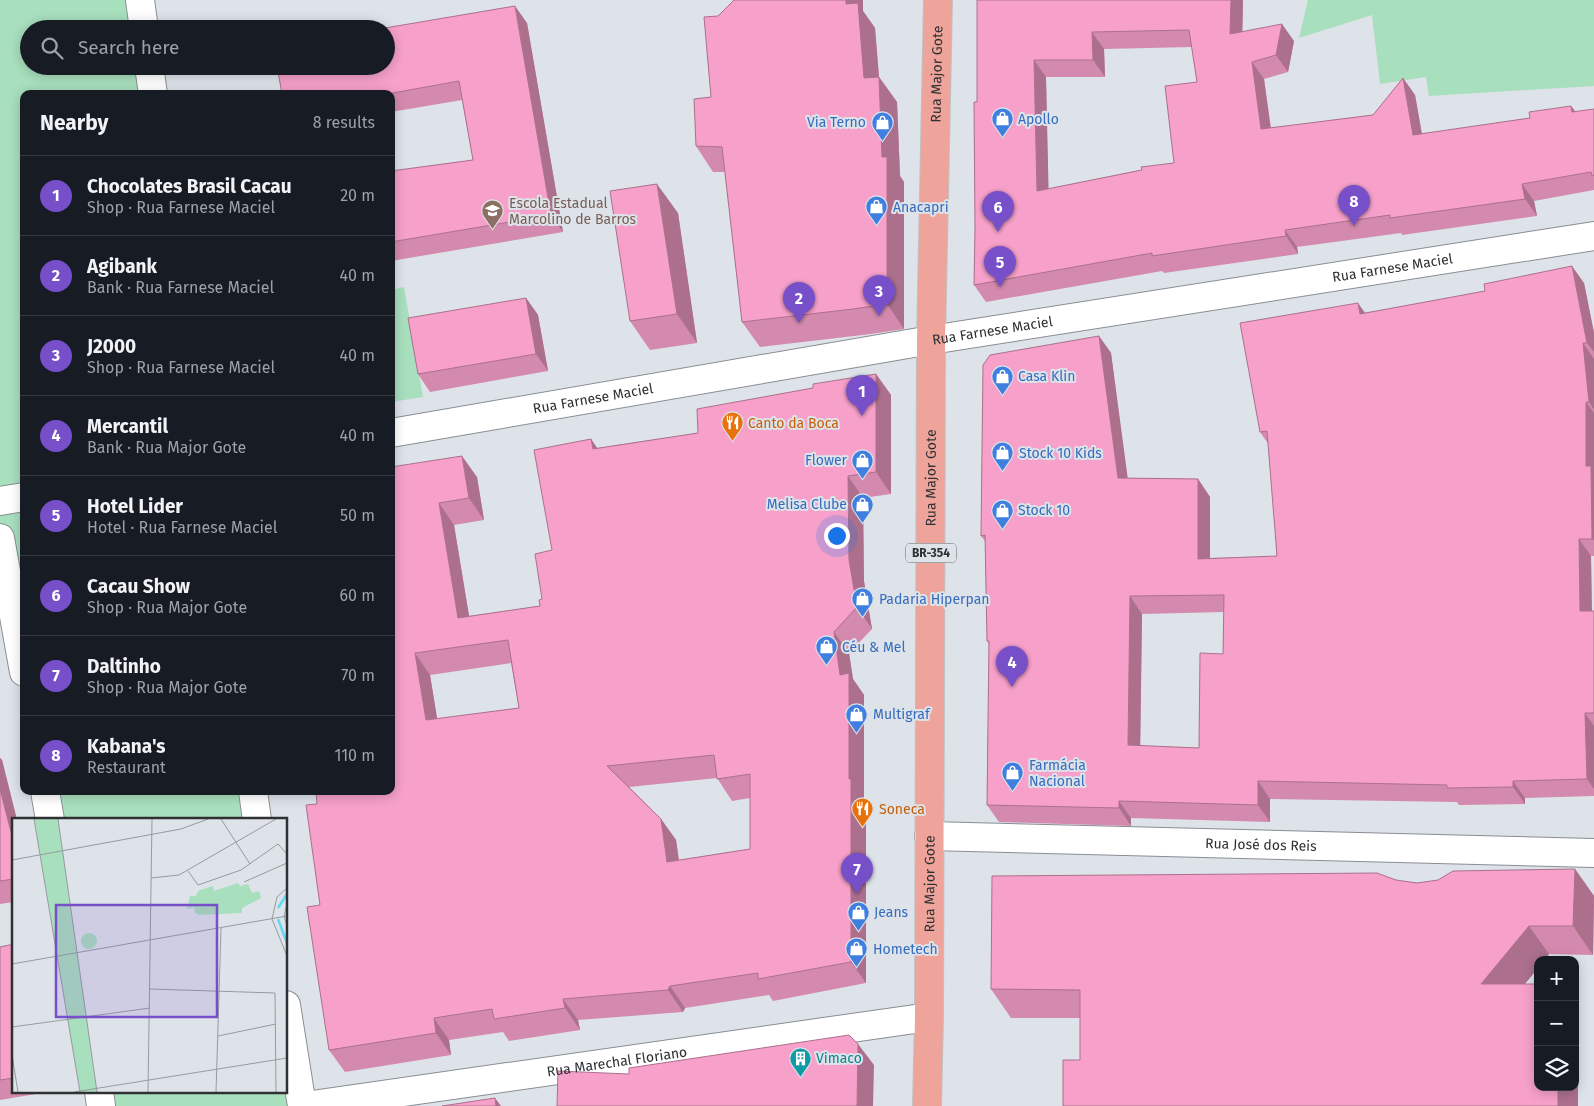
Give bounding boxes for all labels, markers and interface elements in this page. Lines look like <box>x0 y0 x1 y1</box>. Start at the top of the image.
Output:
search box <box>20 20 395 75</box>
street label: Rua Major Gote <box>927 25 946 123</box>
icon: search <box>38 34 66 62</box>
text: Search here <box>78 36 179 59</box>
shop icon: Apollo <box>990 107 1014 138</box>
text: Nearby <box>40 110 108 136</box>
shop icon: Via Terno <box>870 110 894 141</box>
place label: Apollo <box>1018 111 1059 128</box>
text: 8 results <box>313 113 375 132</box>
place label: Via Terno <box>807 114 866 131</box>
text: Chocolates Brasil Cacau <box>87 175 292 198</box>
pin: 8 <box>1338 185 1370 226</box>
text: 1 <box>52 186 60 205</box>
text: 20 m <box>340 186 375 205</box>
pin: 6 <box>982 191 1014 232</box>
place label: Escola Estadual Marcolino de Barros <box>509 195 637 228</box>
shop icon: Anacapri <box>865 195 889 226</box>
text: Shop · Rua Farnese Maciel <box>87 198 275 217</box>
school or university icon: Escola Estadual Marcolino de Barros <box>481 199 505 230</box>
place label: Anacapri <box>893 199 949 216</box>
pin: 5 <box>984 246 1016 287</box>
street label: Rua Farnese Maciel <box>1331 250 1454 285</box>
text: Agibank <box>87 255 157 278</box>
text: 2 <box>52 266 60 285</box>
text: 40 m <box>340 266 375 285</box>
pin: 3 <box>863 275 895 316</box>
text: Bank · Rua Farnese Maciel <box>87 278 274 297</box>
pin: 2 <box>783 282 815 323</box>
street label: Rua Farnese Maciel <box>931 313 1054 348</box>
text: J2000 <box>87 335 136 358</box>
text: 3 <box>52 346 60 365</box>
text: 40 m <box>340 346 375 365</box>
text: Shop · Rua Farnese Maciel <box>87 358 275 377</box>
shop icon: Casa Klin <box>990 364 1014 395</box>
place label: Casa Klin <box>1018 368 1075 385</box>
pin: 1 <box>846 375 878 416</box>
street label: Rua Farnese Maciel <box>532 379 654 417</box>
restaurant icon: Canto da Boca <box>720 411 744 442</box>
text: Mercantil <box>87 415 168 438</box>
place label: Canto da Boca <box>748 415 839 432</box>
text: 4 <box>51 426 61 445</box>
text: 40 m <box>340 426 375 445</box>
street label: Rua Major Gote <box>922 429 939 527</box>
text: Bank · Rua Major Gote <box>87 438 246 457</box>
shop icon: Stock 10 Kids <box>991 441 1015 472</box>
place label: Stock 10 Kids <box>1019 445 1102 462</box>
shop icon: Flower <box>851 448 875 479</box>
place label: Flower <box>805 452 848 469</box>
shop icon: Melisa Clube <box>851 492 875 523</box>
text: Hotel Lider <box>87 495 183 518</box>
place label: Melisa Clube <box>767 496 847 513</box>
shop icon: Stock 10 <box>990 498 1014 529</box>
place label: Stock 10 <box>1018 502 1070 519</box>
text: 5 <box>52 506 60 525</box>
text: 50 m <box>340 506 375 525</box>
text: Hotel · Rua Farnese Maciel <box>87 518 277 537</box>
your location <box>824 523 850 549</box>
road number: BR-354 <box>906 544 956 562</box>
text: Cacau Show <box>87 575 190 598</box>
text: 6 <box>51 586 61 605</box>
text: 60 m <box>340 586 375 605</box>
shop icon: Padaria Hiperpan <box>851 587 875 618</box>
place label: Padaria Hiperpan <box>879 591 989 608</box>
text: Shop · Rua Major Gote <box>87 598 247 617</box>
shop icon: Céu & Mel <box>814 635 838 666</box>
place label: Céu & Mel <box>842 639 906 656</box>
pin: 4 <box>996 646 1028 687</box>
text: Daltinho <box>87 655 161 678</box>
text: 7 <box>52 666 60 685</box>
text: 70 m <box>341 666 375 685</box>
text: Shop · Rua Major Gote <box>87 678 247 697</box>
shop icon: Multigraf <box>845 702 869 733</box>
place label: Multigraf <box>873 706 931 723</box>
text: Kabana's <box>87 735 166 758</box>
text: 8 <box>51 746 61 765</box>
text: 110 m <box>334 746 375 765</box>
place label: Farmácia Nacional <box>1029 757 1086 790</box>
text: Restaurant <box>87 758 166 777</box>
shop icon: Farmácia Nacional <box>1001 761 1025 792</box>
restaurant icon: Soneca <box>851 797 875 828</box>
place label: Soneca <box>879 801 925 818</box>
inset map <box>12 818 288 1094</box>
street label: Rua Major Gote <box>921 835 938 933</box>
street label: Rua José dos Reis <box>1205 835 1317 854</box>
pin: 7 <box>841 853 873 894</box>
shop icon: Jeans <box>846 900 870 931</box>
place label: Jeans <box>874 904 909 921</box>
shop icon: Hometech <box>845 937 869 968</box>
place label: Hometech <box>873 941 938 958</box>
map controls <box>1534 956 1579 1091</box>
button: + <box>1534 956 1579 1001</box>
button: − <box>1534 1001 1579 1046</box>
street label: Rua Marechal Floriano <box>545 1043 688 1080</box>
building icon: Vimaco <box>788 1046 812 1077</box>
button: layers <box>1534 1046 1579 1091</box>
place label: Vimaco <box>816 1050 862 1067</box>

